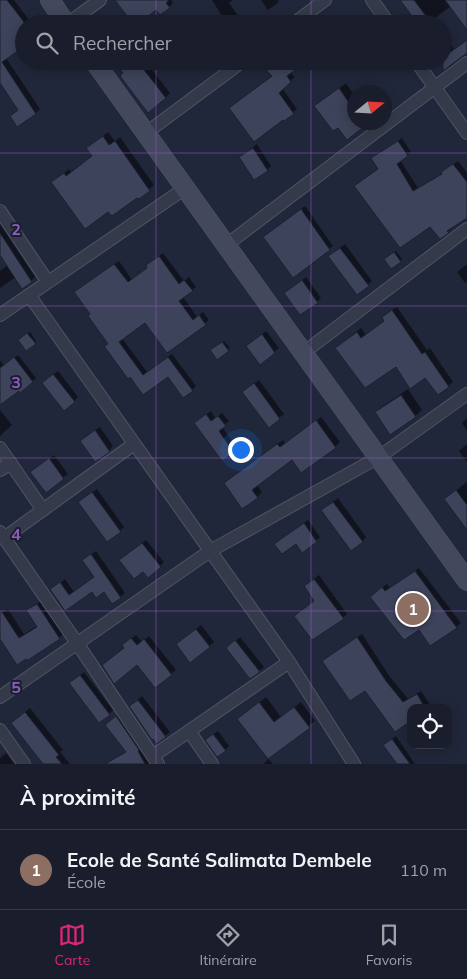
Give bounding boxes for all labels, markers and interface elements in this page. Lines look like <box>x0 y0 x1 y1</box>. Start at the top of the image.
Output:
search box <box>15 15 452 70</box>
icon: search <box>33 29 61 57</box>
text: Rechercher <box>73 31 172 55</box>
north arrow <box>347 85 392 130</box>
text: 2 <box>11 219 21 239</box>
text: 3 <box>11 372 21 392</box>
your location <box>228 437 254 463</box>
text: 4 <box>11 524 21 544</box>
pin: 1 <box>397 590 429 628</box>
text: 5 <box>11 677 21 697</box>
map controls <box>407 704 452 749</box>
button: locate <box>407 704 452 749</box>
text: À proximité <box>20 784 136 810</box>
text: Ecole de Santé Salimata Dembele <box>67 848 372 872</box>
text: 1 <box>31 860 41 880</box>
text: 110 m <box>400 860 447 880</box>
text: École <box>67 872 106 892</box>
tab: Carte <box>55 921 90 969</box>
tab: Itinéraire <box>200 921 257 969</box>
tab: Favoris <box>366 921 412 969</box>

